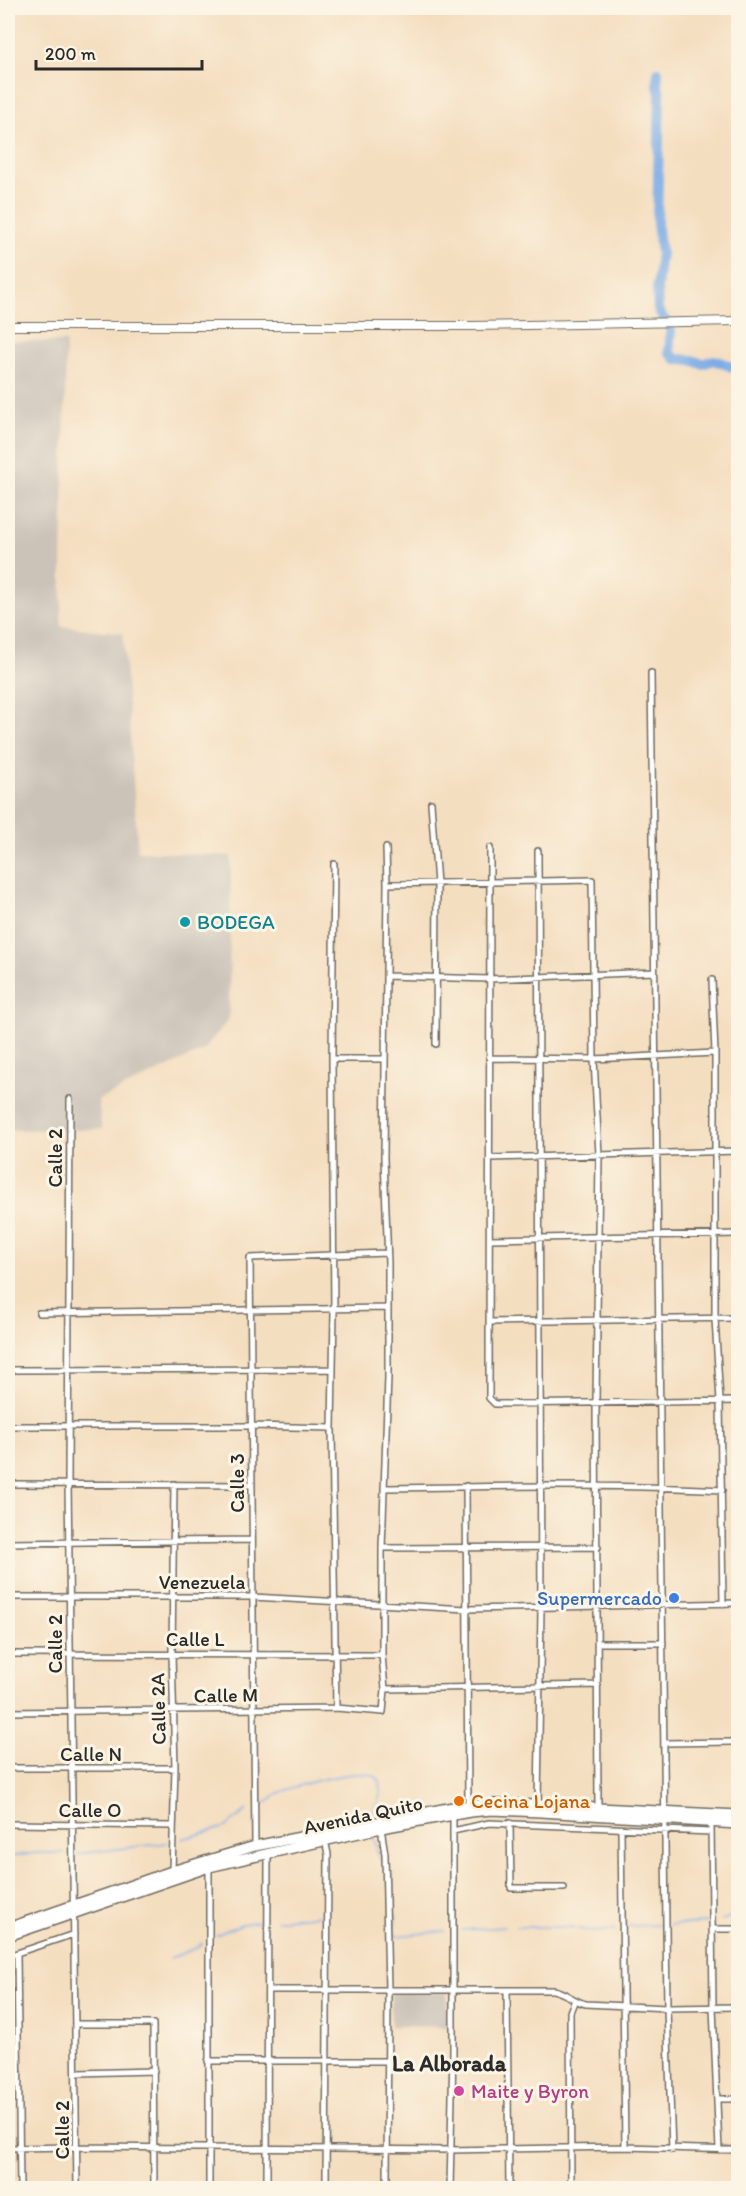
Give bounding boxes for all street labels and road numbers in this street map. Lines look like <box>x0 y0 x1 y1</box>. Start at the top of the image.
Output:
street label: Calle 2 <box>43 1128 67 1188</box>
street label: Calle 3 <box>225 1453 249 1513</box>
street label: Venezuela <box>159 1570 245 1594</box>
street label: Calle 2 <box>43 1614 67 1674</box>
street label: Calle L <box>166 1627 224 1651</box>
street label: Calle 2A <box>145 1673 171 1745</box>
street label: Calle M <box>193 1682 259 1708</box>
street label: Calle N <box>60 1742 122 1766</box>
street label: Avenida Quito <box>301 1791 425 1839</box>
street label: Calle O <box>58 1798 122 1822</box>
street label: Calle 2 <box>50 2100 74 2160</box>

